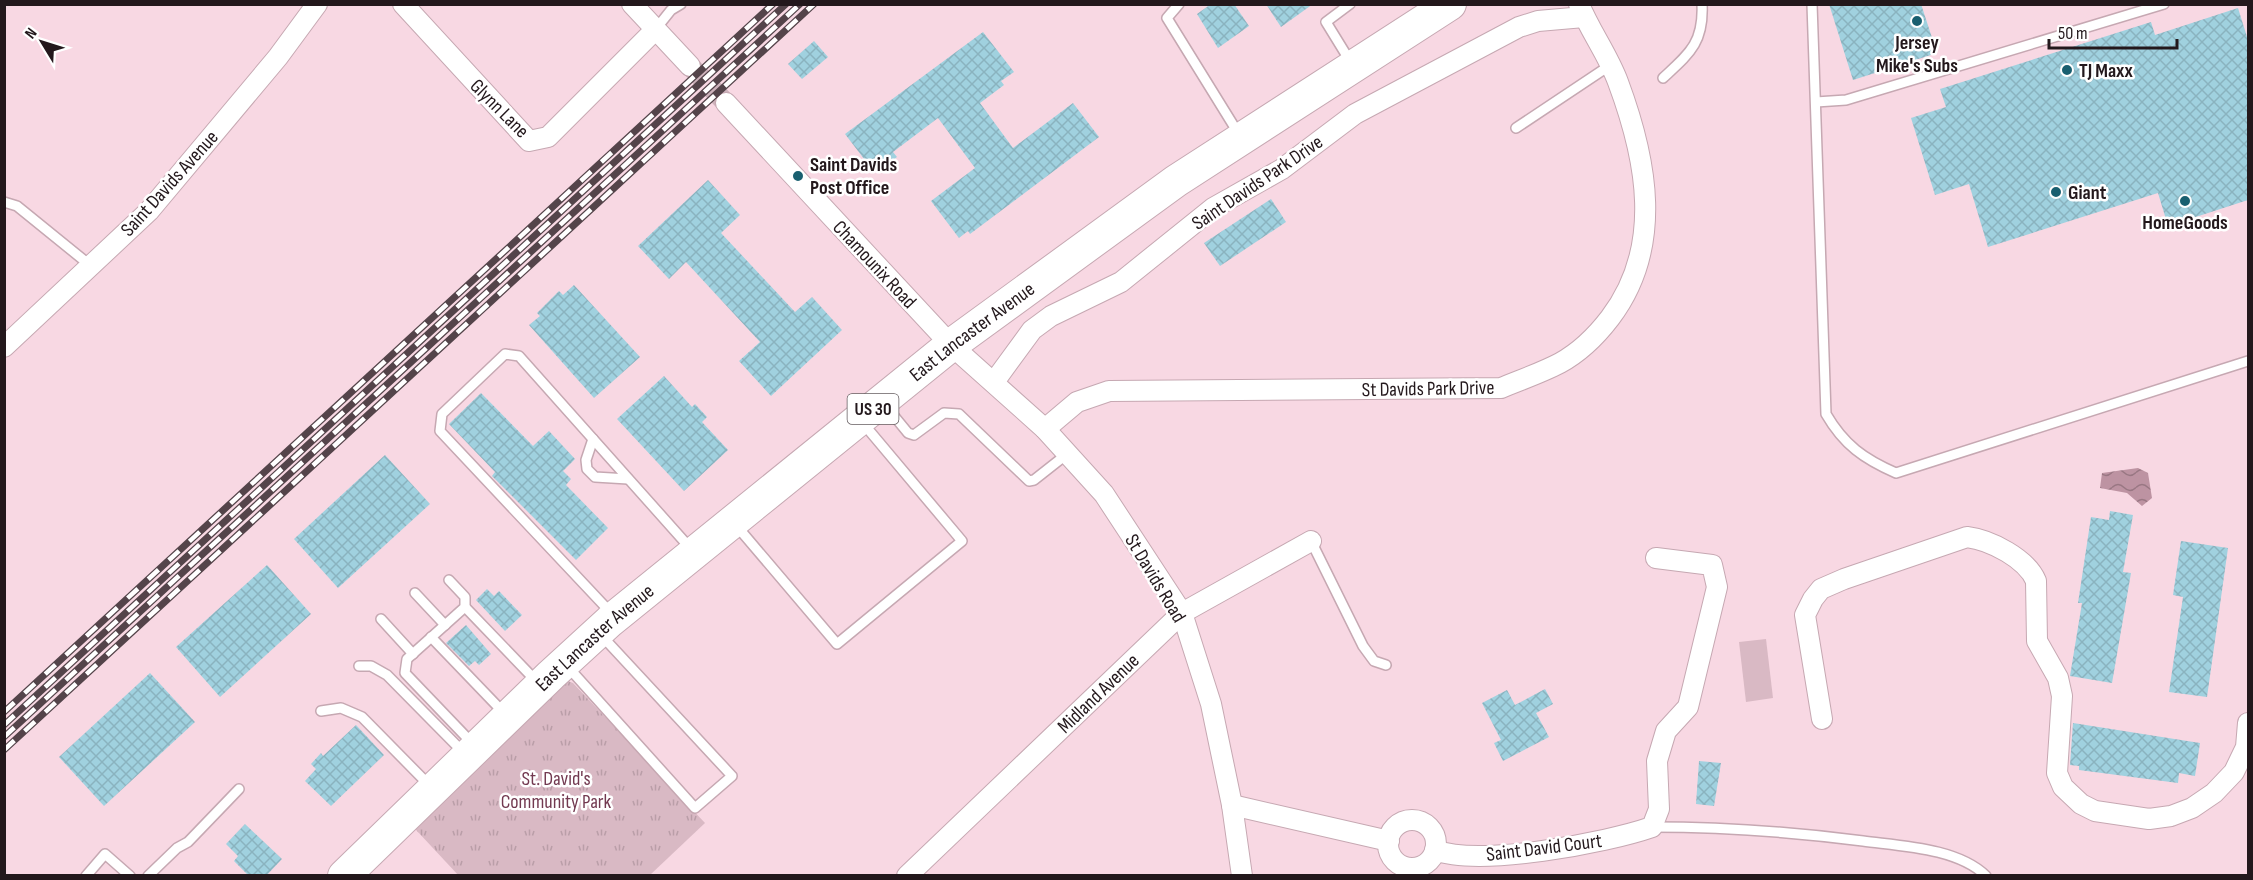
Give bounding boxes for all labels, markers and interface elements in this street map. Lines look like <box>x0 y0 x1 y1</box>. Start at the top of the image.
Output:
north arrow <box>12 12 72 72</box>
scale bar <box>2049 12 2176 50</box>
marker: Jersey Mike's Subs <box>1910 14 1924 28</box>
text: 50 m <box>2058 23 2088 44</box>
text: N <box>21 24 41 43</box>
place label: Jersey Mike's Subs <box>1876 31 1958 78</box>
place label: TJ Maxx <box>2079 59 2133 83</box>
marker: TJ Maxx <box>2060 63 2074 77</box>
street label: Glynn Lane <box>465 74 534 143</box>
street label: Saint Davids Avenue <box>116 126 224 242</box>
street label: Saint Davids Park Drive <box>1188 130 1328 235</box>
place label: Saint Davids Post Office <box>810 153 897 200</box>
marker: Saint Davids Post Office <box>791 169 805 183</box>
place label: Giant <box>2068 181 2107 205</box>
marker: Giant <box>2049 185 2063 199</box>
marker: HomeGoods <box>2178 194 2192 208</box>
place label: HomeGoods <box>2142 211 2228 235</box>
street label: Chamounix Road <box>827 216 921 314</box>
street label: East Lancaster Avenue <box>905 277 1039 387</box>
street label: St Davids Park Drive <box>1362 376 1495 402</box>
road number: US 30 <box>848 394 898 424</box>
street label: St Davids Road <box>1119 530 1191 627</box>
street label: East Lancaster Avenue <box>531 579 659 697</box>
street label: Midland Avenue <box>1053 649 1145 739</box>
park label: St. David's Community Park <box>501 767 612 814</box>
street label: Saint David Court <box>1485 829 1603 867</box>

